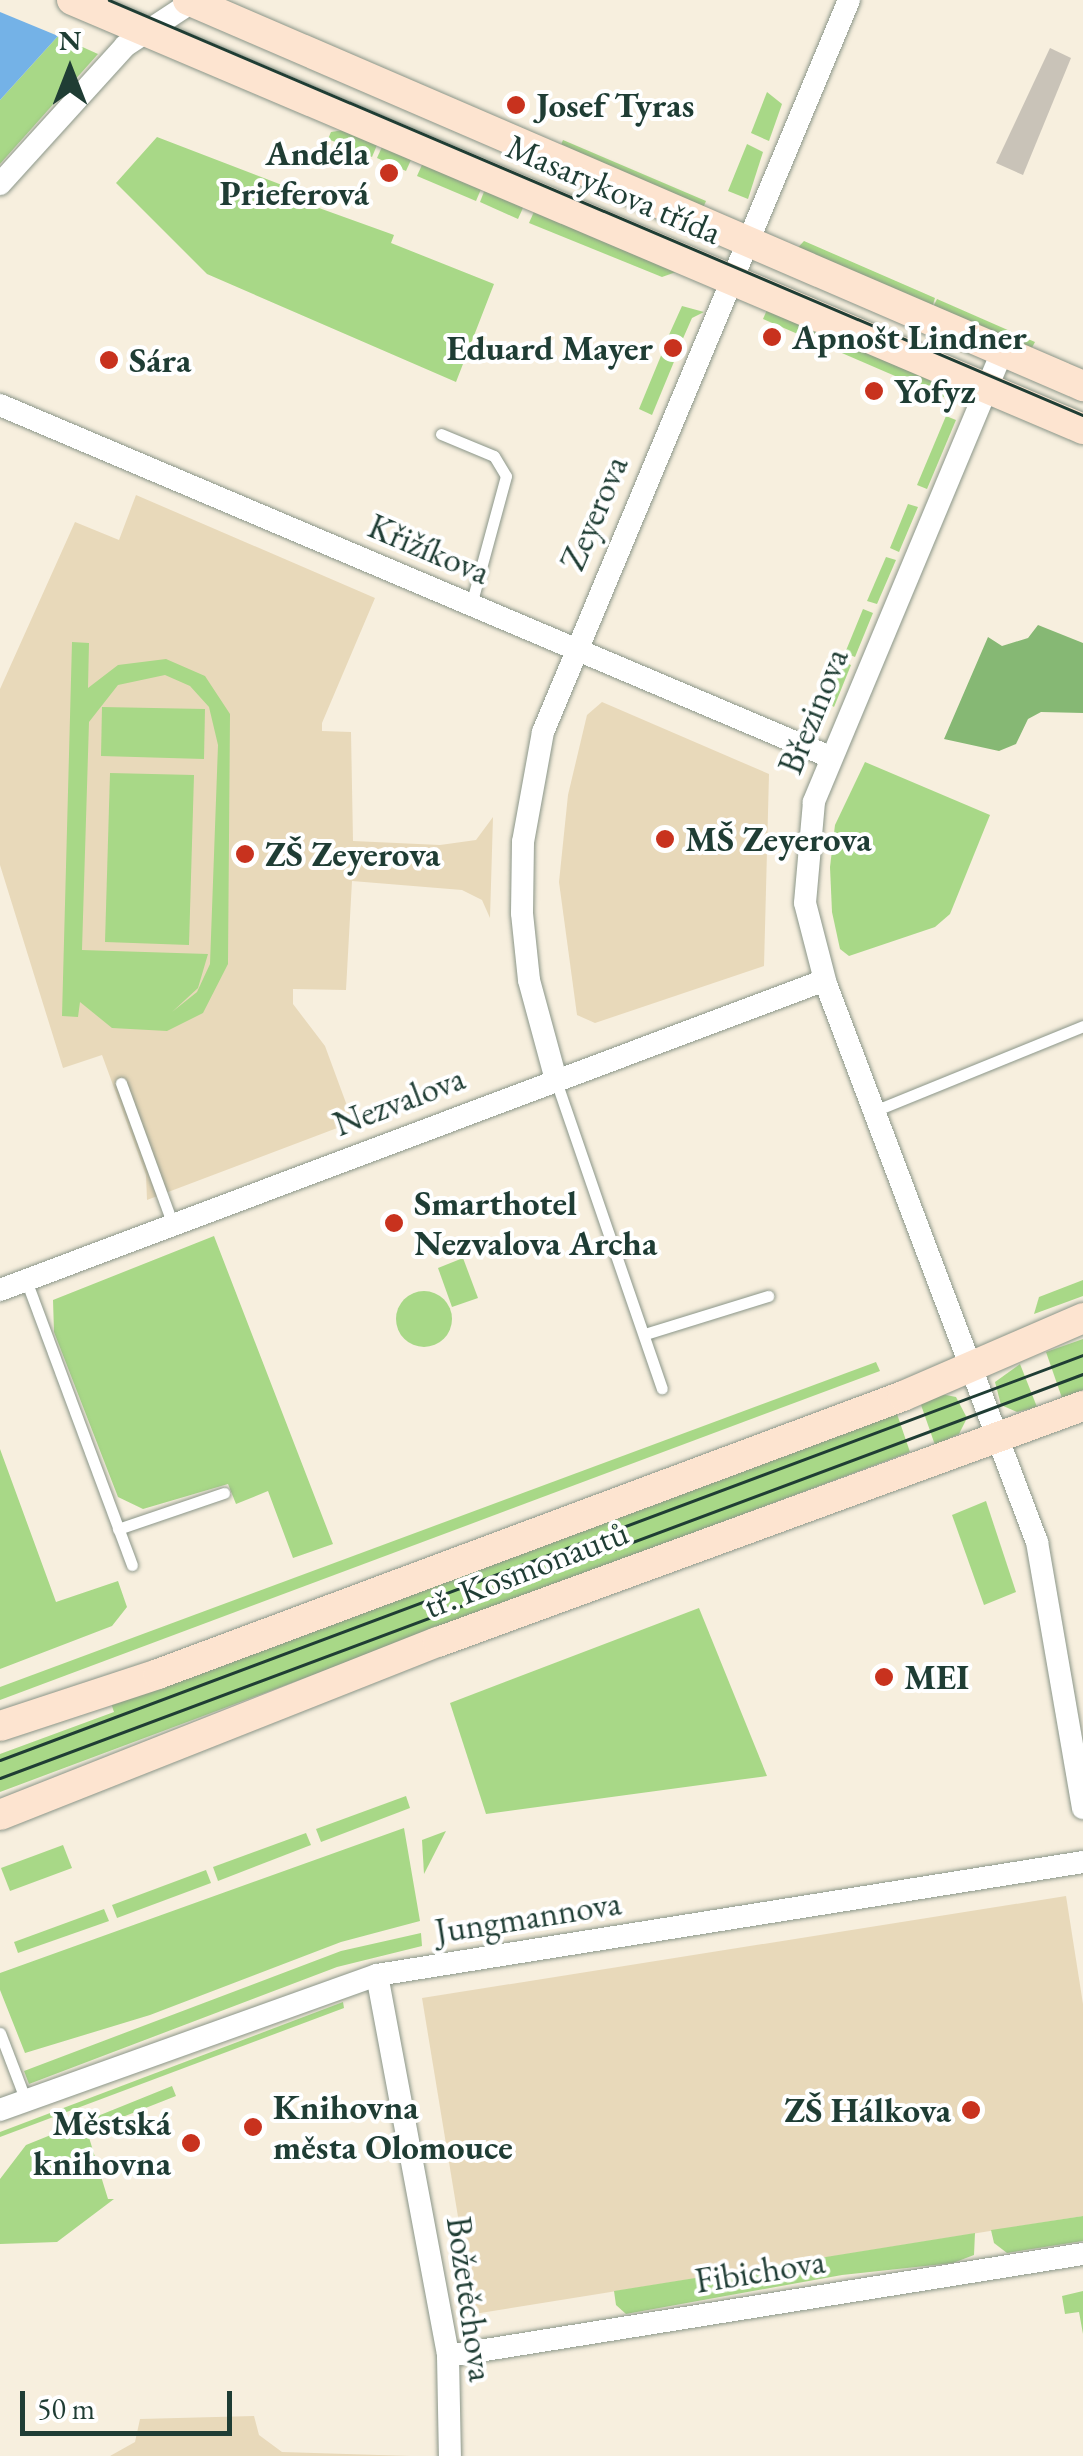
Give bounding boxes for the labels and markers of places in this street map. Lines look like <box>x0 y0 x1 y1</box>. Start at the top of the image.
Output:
place label: Josef Tyras <box>536 84 694 126</box>
marker: Josef Tyras <box>505 94 527 116</box>
place label: Andéla Prieferová <box>219 132 369 214</box>
marker: Andéla Prieferová <box>378 162 400 184</box>
place label: Apnošt Lindner <box>792 316 1027 358</box>
marker: Apnošt Lindner <box>761 326 783 348</box>
place label: Eduard Mayer <box>447 327 653 369</box>
marker: Eduard Mayer <box>662 337 684 359</box>
place label: Sára <box>129 339 191 381</box>
marker: Sára <box>98 349 120 371</box>
place label: Yofyz <box>894 370 976 412</box>
marker: Yofyz <box>863 380 885 402</box>
place label: MŠ Zeyerova <box>685 818 872 860</box>
marker: MŠ Zeyerova <box>654 828 676 850</box>
place label: ZŠ Zeyerova <box>265 833 440 875</box>
marker: ZŠ Zeyerova <box>234 843 256 865</box>
place label: Smarthotel Nezvalova Archa <box>414 1182 657 1264</box>
marker: Smarthotel Nezvalova Archa <box>383 1212 405 1234</box>
place label: MEI <box>904 1656 969 1698</box>
marker: MEI <box>873 1666 895 1688</box>
place label: Knihovna města Olomouce <box>273 2086 513 2168</box>
place label: ZŠ Hálkova <box>784 2089 951 2131</box>
marker: ZŠ Hálkova <box>960 2099 982 2121</box>
place label: Městská knihovna <box>33 2102 171 2184</box>
marker: Knihovna města Olomouce <box>242 2116 264 2138</box>
marker: Městská knihovna <box>180 2132 202 2154</box>

